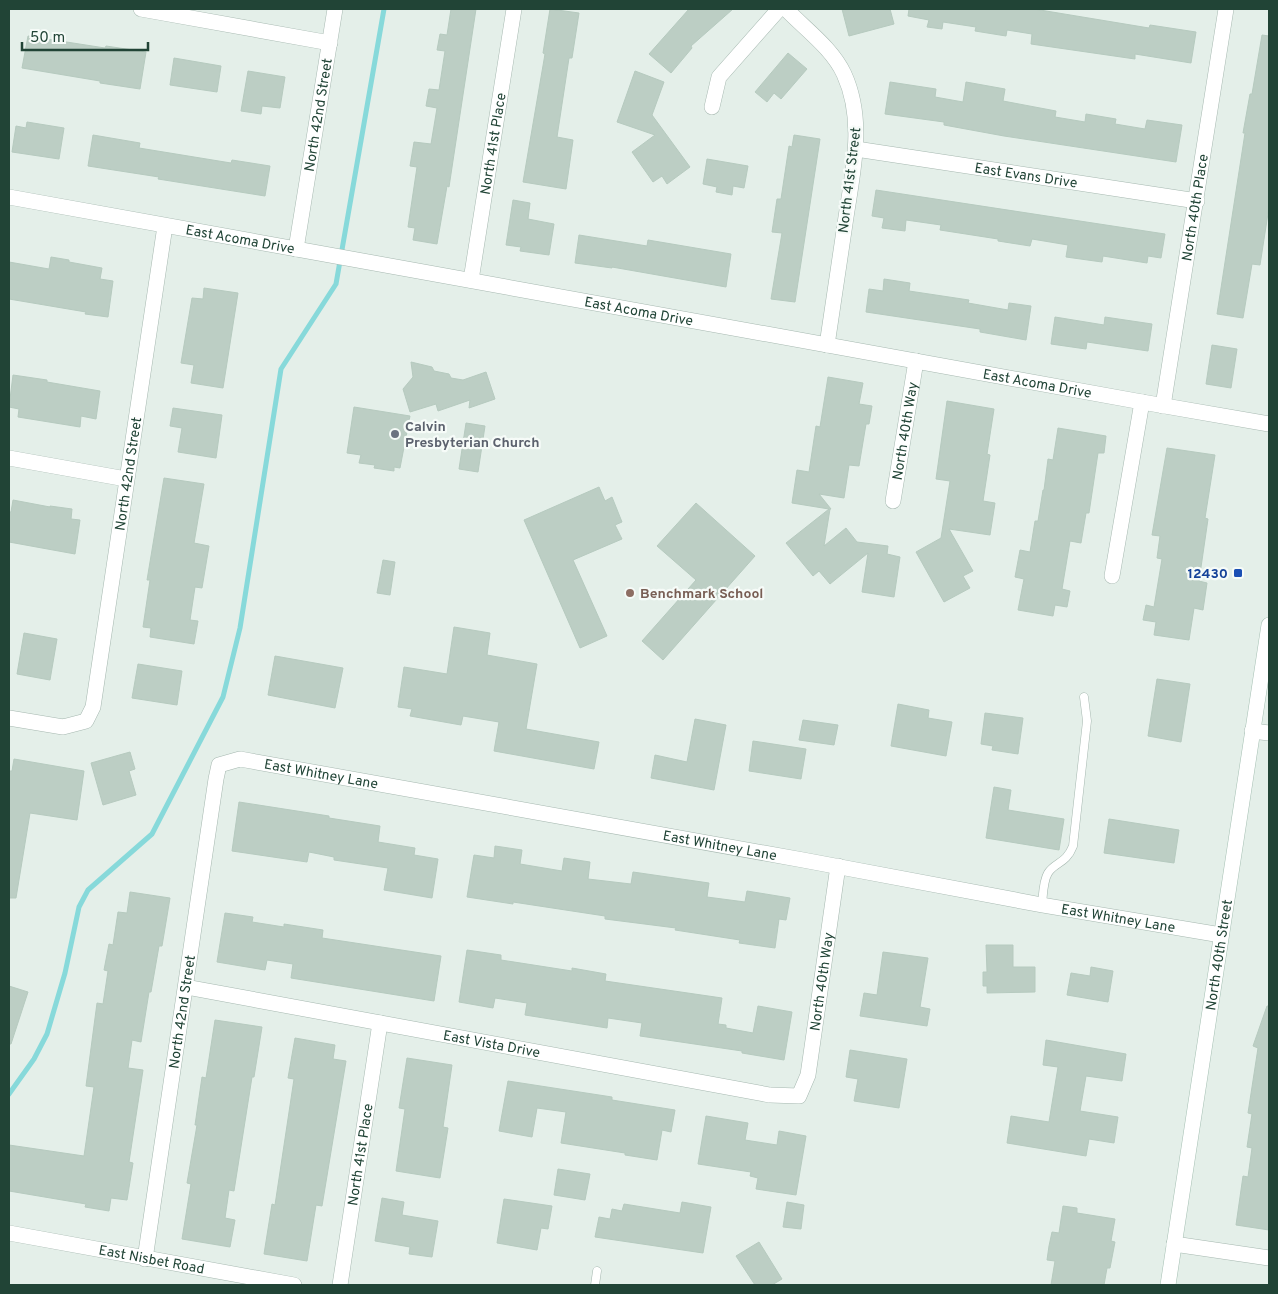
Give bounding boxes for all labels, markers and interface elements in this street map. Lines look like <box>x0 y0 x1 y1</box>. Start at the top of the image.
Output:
scale bar <box>22 20 149 52</box>
text: 50 m <box>30 29 65 48</box>
street label: North 42nd Street <box>302 57 337 173</box>
street label: North 41st Place <box>478 92 511 196</box>
street label: North 41st Street <box>836 126 865 234</box>
street label: North 40th Place <box>1179 153 1213 262</box>
street label: East Evans Drive <box>973 160 1078 193</box>
street label: East Acoma Drive <box>184 222 296 258</box>
street label: East Acoma Drive <box>583 294 694 331</box>
street label: East Acoma Drive <box>981 366 1093 403</box>
street label: North 40th Way <box>890 381 922 482</box>
street label: North 42nd Street <box>112 416 146 532</box>
place label: Calvin Presbyterian Church <box>405 419 540 452</box>
marker: Calvin Presbyterian Church <box>389 428 401 440</box>
place label: 12430 <box>1187 566 1228 583</box>
marker: 12430 <box>1232 567 1244 579</box>
place label: Benchmark School <box>640 586 763 603</box>
marker: Benchmark School <box>624 587 636 599</box>
street label: East Whitney Lane <box>263 757 379 794</box>
street label: East Whitney Lane <box>661 828 778 865</box>
street label: North 40th Street <box>1203 898 1237 1012</box>
street label: East Whitney Lane <box>1060 901 1176 937</box>
street label: North 40th Way <box>807 932 838 1032</box>
street label: North 42nd Street <box>166 954 200 1070</box>
street label: East Vista Drive <box>442 1028 541 1062</box>
street label: North 41st Place <box>345 1103 378 1207</box>
street label: East Nisbet Road <box>97 1243 206 1278</box>

